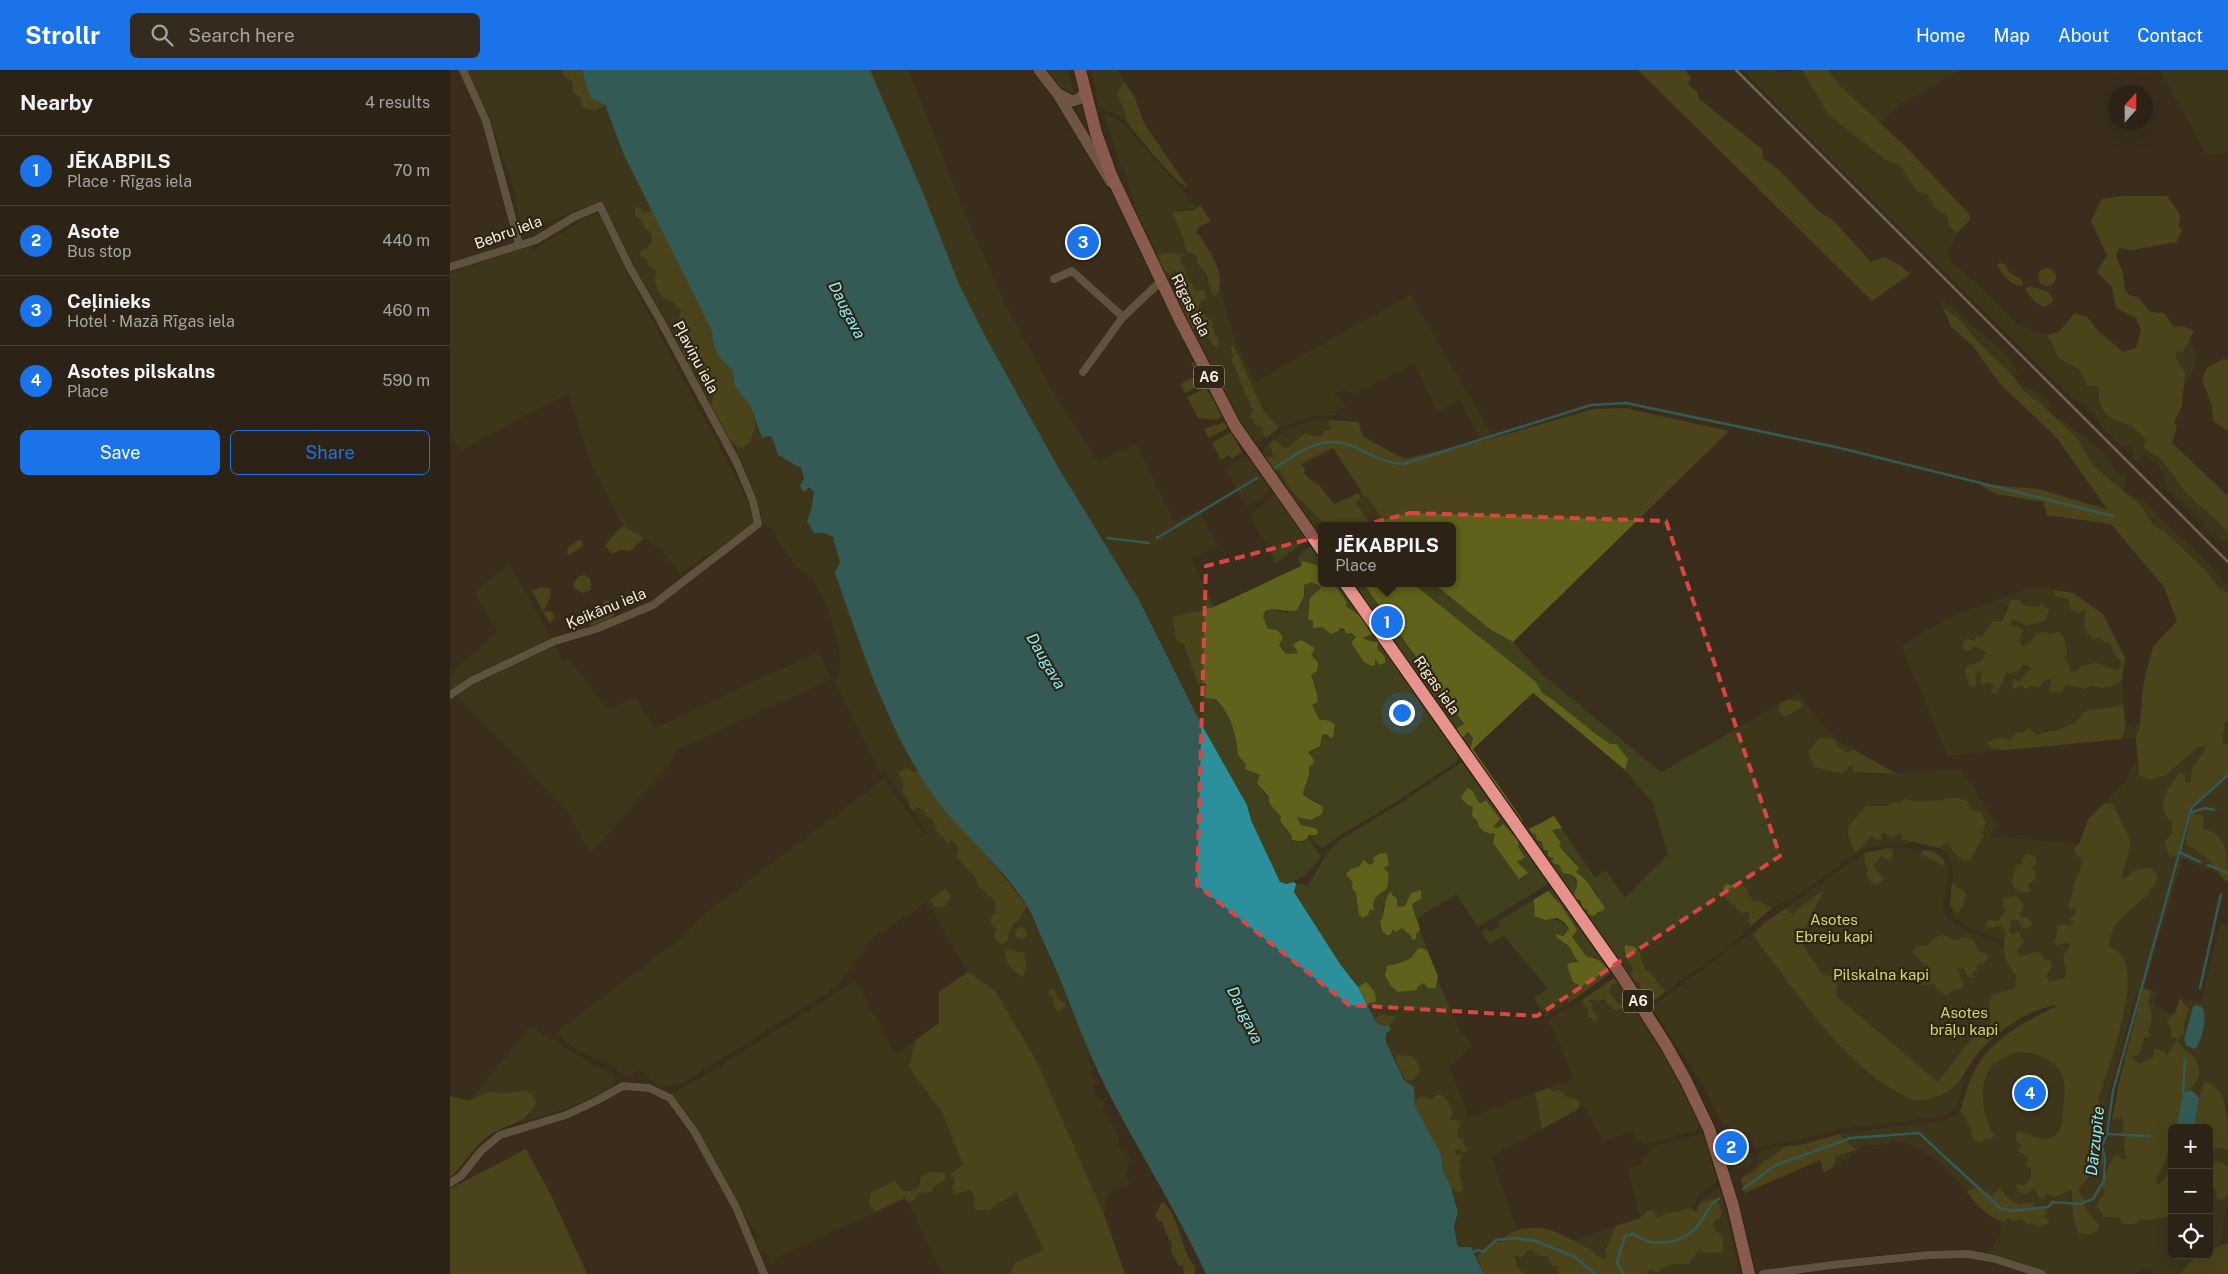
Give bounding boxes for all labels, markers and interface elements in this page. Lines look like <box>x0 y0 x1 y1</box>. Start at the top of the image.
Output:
search box <box>130 13 480 58</box>
text: Strollr <box>25 21 100 49</box>
icon: search <box>148 21 176 49</box>
text: Search here <box>188 24 295 46</box>
text: Home <box>1916 25 1966 46</box>
text: Map <box>1994 25 2030 46</box>
text: About <box>2058 25 2109 46</box>
text: Contact <box>2137 25 2203 46</box>
north arrow <box>2108 85 2153 130</box>
text: Nearby <box>20 90 93 115</box>
text: 4 results <box>365 93 430 112</box>
text: JĒKABPILS <box>67 150 171 172</box>
text: 1 <box>33 161 39 180</box>
text: 70 m <box>393 161 430 180</box>
text: Place · Rīgas iela <box>67 172 192 191</box>
street label: Bebru iela <box>472 212 544 252</box>
text: Asote <box>67 220 120 242</box>
pin: 3 <box>1067 223 1099 261</box>
text: 2 <box>31 231 41 250</box>
text: 440 m <box>382 231 430 250</box>
text: Bus stop <box>67 242 131 261</box>
street label: Rīgas iela <box>1168 271 1214 339</box>
water label: Daugava <box>825 278 869 342</box>
text: Ceļinieks <box>67 290 151 312</box>
text: 3 <box>31 301 41 320</box>
text: 460 m <box>383 301 430 320</box>
text: Hotel · Mazā Rīgas iela <box>67 312 235 331</box>
street label: Pļaviņu iela <box>670 318 722 396</box>
text: Asotes pilskalns <box>67 360 215 382</box>
road number: A6 <box>1194 366 1224 388</box>
text: 4 <box>31 371 41 390</box>
text: 590 m <box>382 371 430 390</box>
text: Place <box>67 382 109 401</box>
button: Save <box>20 430 220 475</box>
button: Share <box>230 430 430 475</box>
popup <box>1318 522 1456 587</box>
text: JĒKABPILS <box>1335 534 1439 556</box>
text: Place <box>1335 556 1377 575</box>
street label: Ķeikānu iela <box>564 584 648 632</box>
pin: 1 <box>1371 603 1403 641</box>
water label: Daugava <box>1022 629 1070 693</box>
street label: Rīgas iela <box>1411 652 1463 718</box>
your location <box>1389 700 1415 726</box>
park label: Asotes Ebreju kapi <box>1795 911 1873 945</box>
park label: Pilskalna kapi <box>1833 966 1929 983</box>
water label: Daugava <box>1223 983 1267 1047</box>
road number: A6 <box>1623 989 1653 1012</box>
park label: Asotes brāļu kapi <box>1930 1004 1998 1038</box>
pin: 4 <box>2014 1074 2046 1112</box>
water label: Dārzupīte <box>2082 1105 2108 1177</box>
map controls <box>2168 1124 2213 1259</box>
button: + <box>2168 1124 2213 1169</box>
pin: 2 <box>1715 1128 1747 1166</box>
button: − <box>2168 1169 2213 1214</box>
button: locate <box>2168 1214 2213 1259</box>

